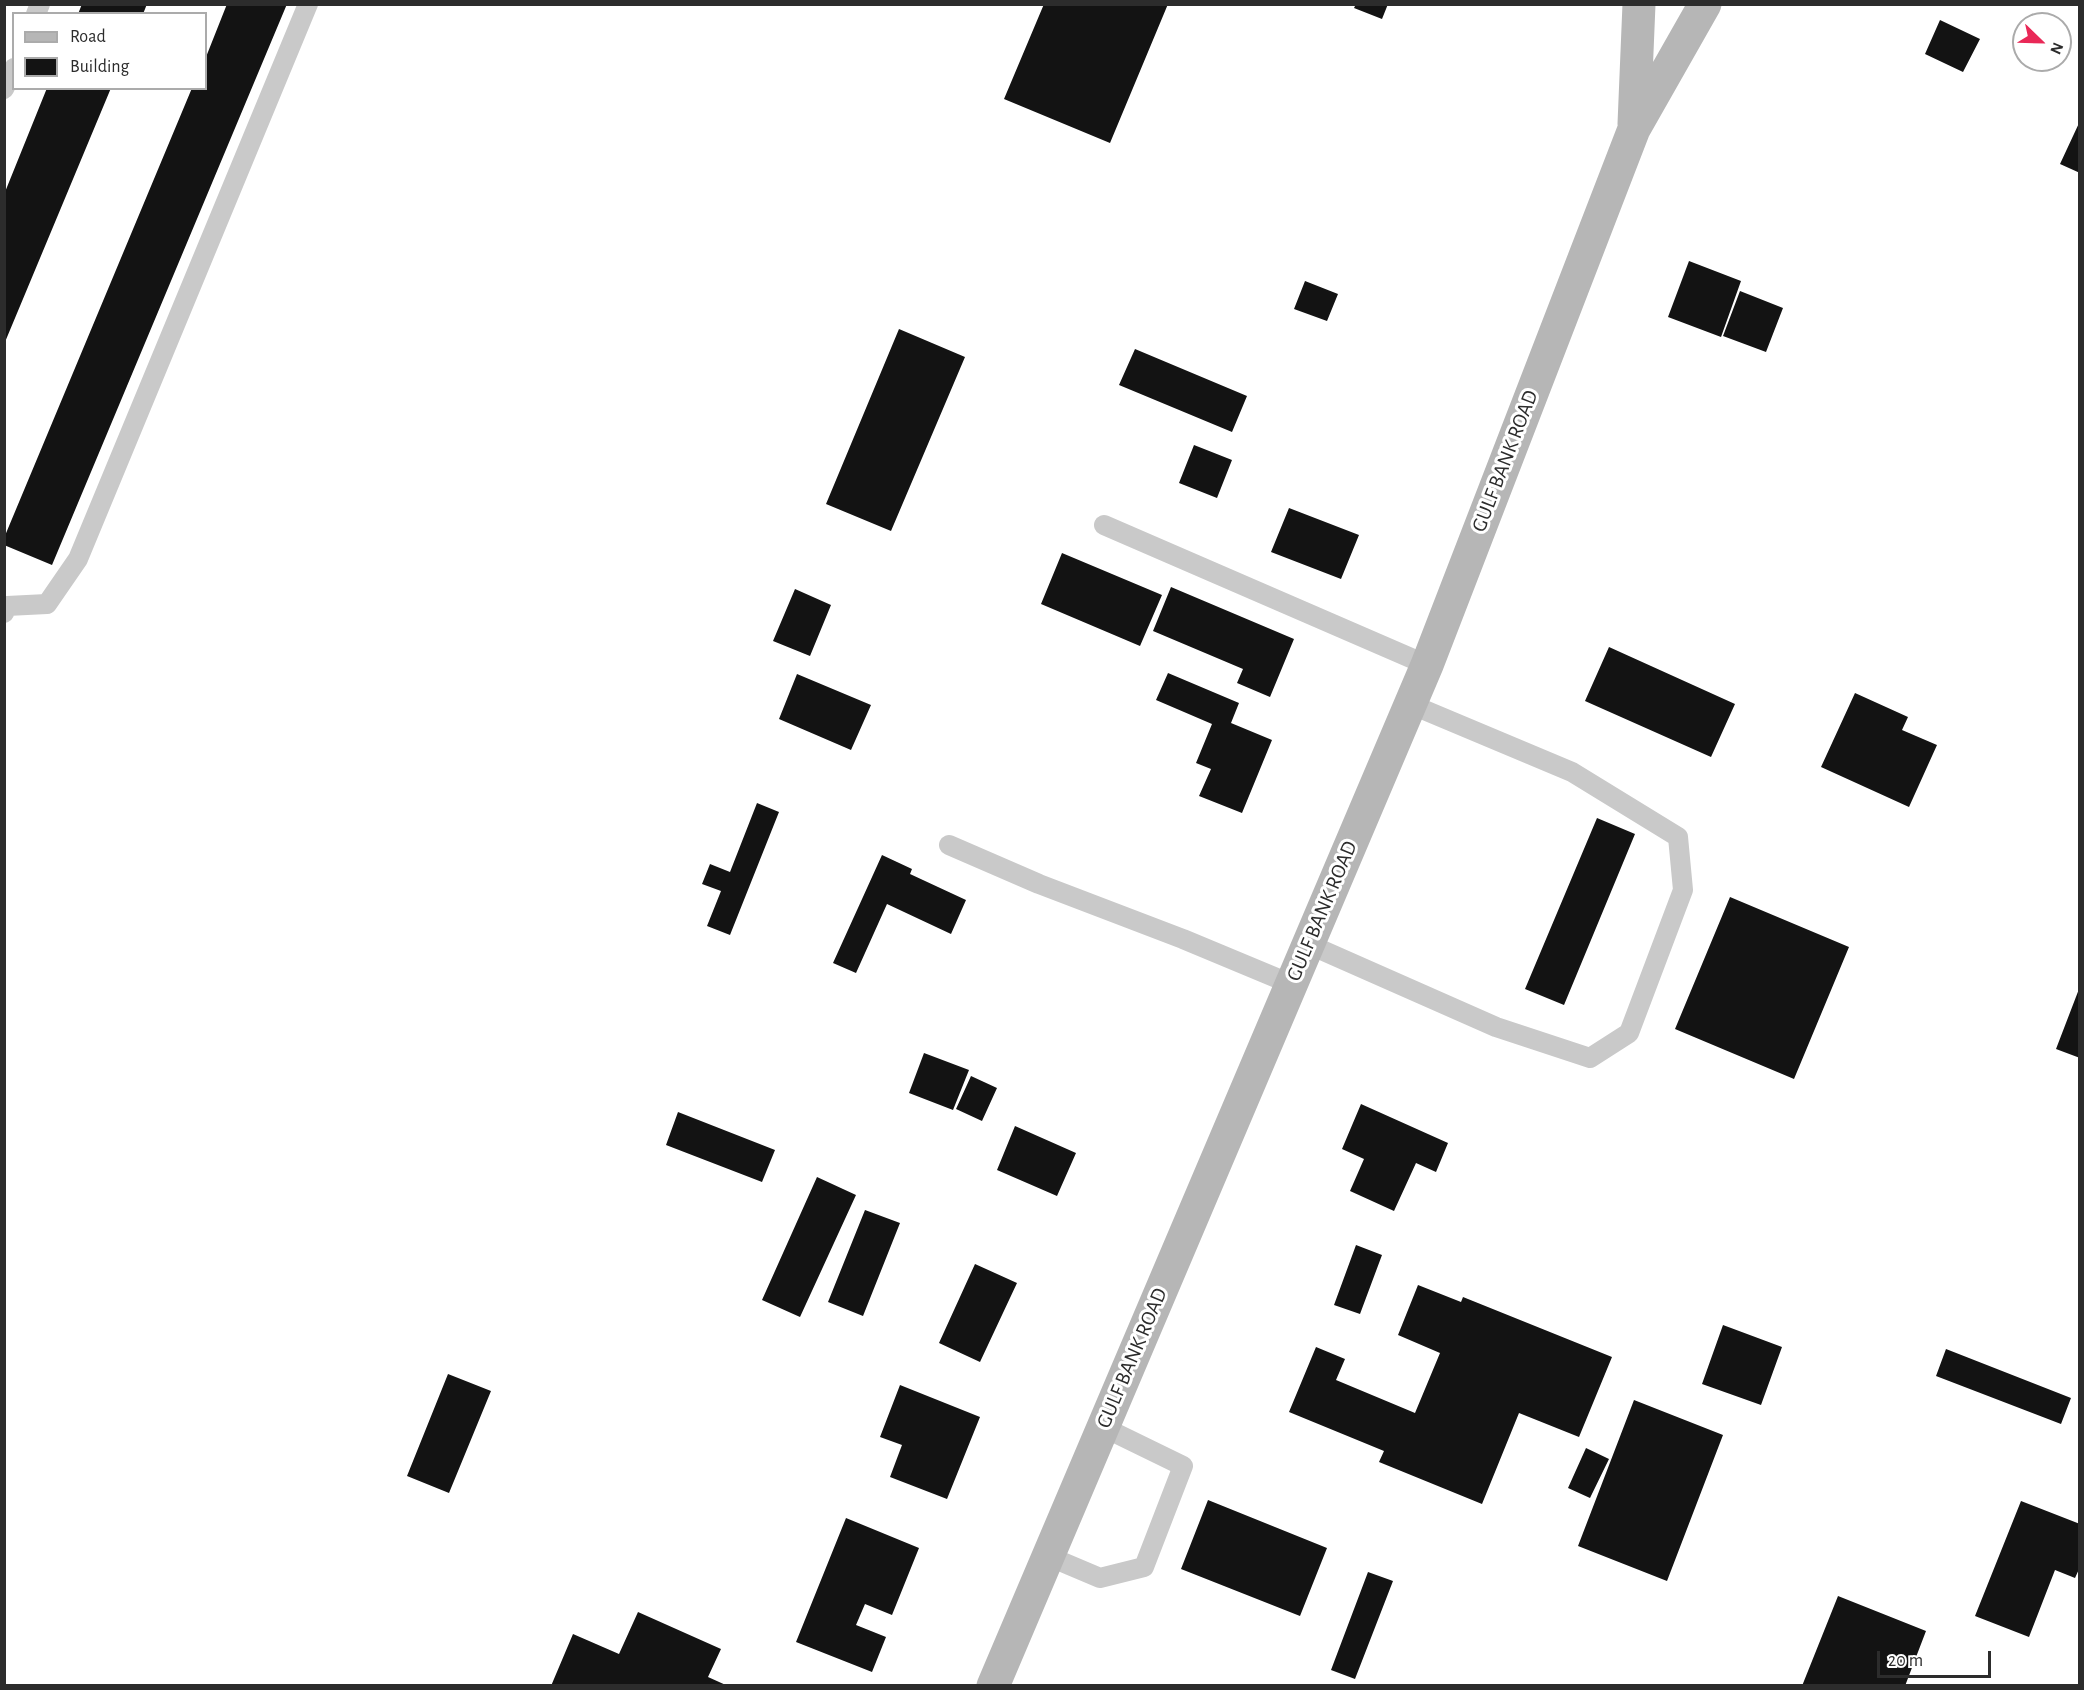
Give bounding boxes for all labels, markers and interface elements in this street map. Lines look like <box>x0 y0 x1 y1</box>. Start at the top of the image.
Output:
legend <box>12 12 207 90</box>
north arrow <box>2012 12 2072 72</box>
text: Road <box>70 28 106 46</box>
text: N <box>2047 40 2066 56</box>
text: Building <box>70 58 129 76</box>
street label: GULF BANK ROAD <box>1466 386 1544 536</box>
street label: GULF BANK ROAD <box>1281 837 1363 985</box>
street label: GULF BANK ROAD <box>1091 1284 1173 1432</box>
scale bar <box>1880 1639 1994 1677</box>
text: 20 m <box>1888 1652 1923 1670</box>

